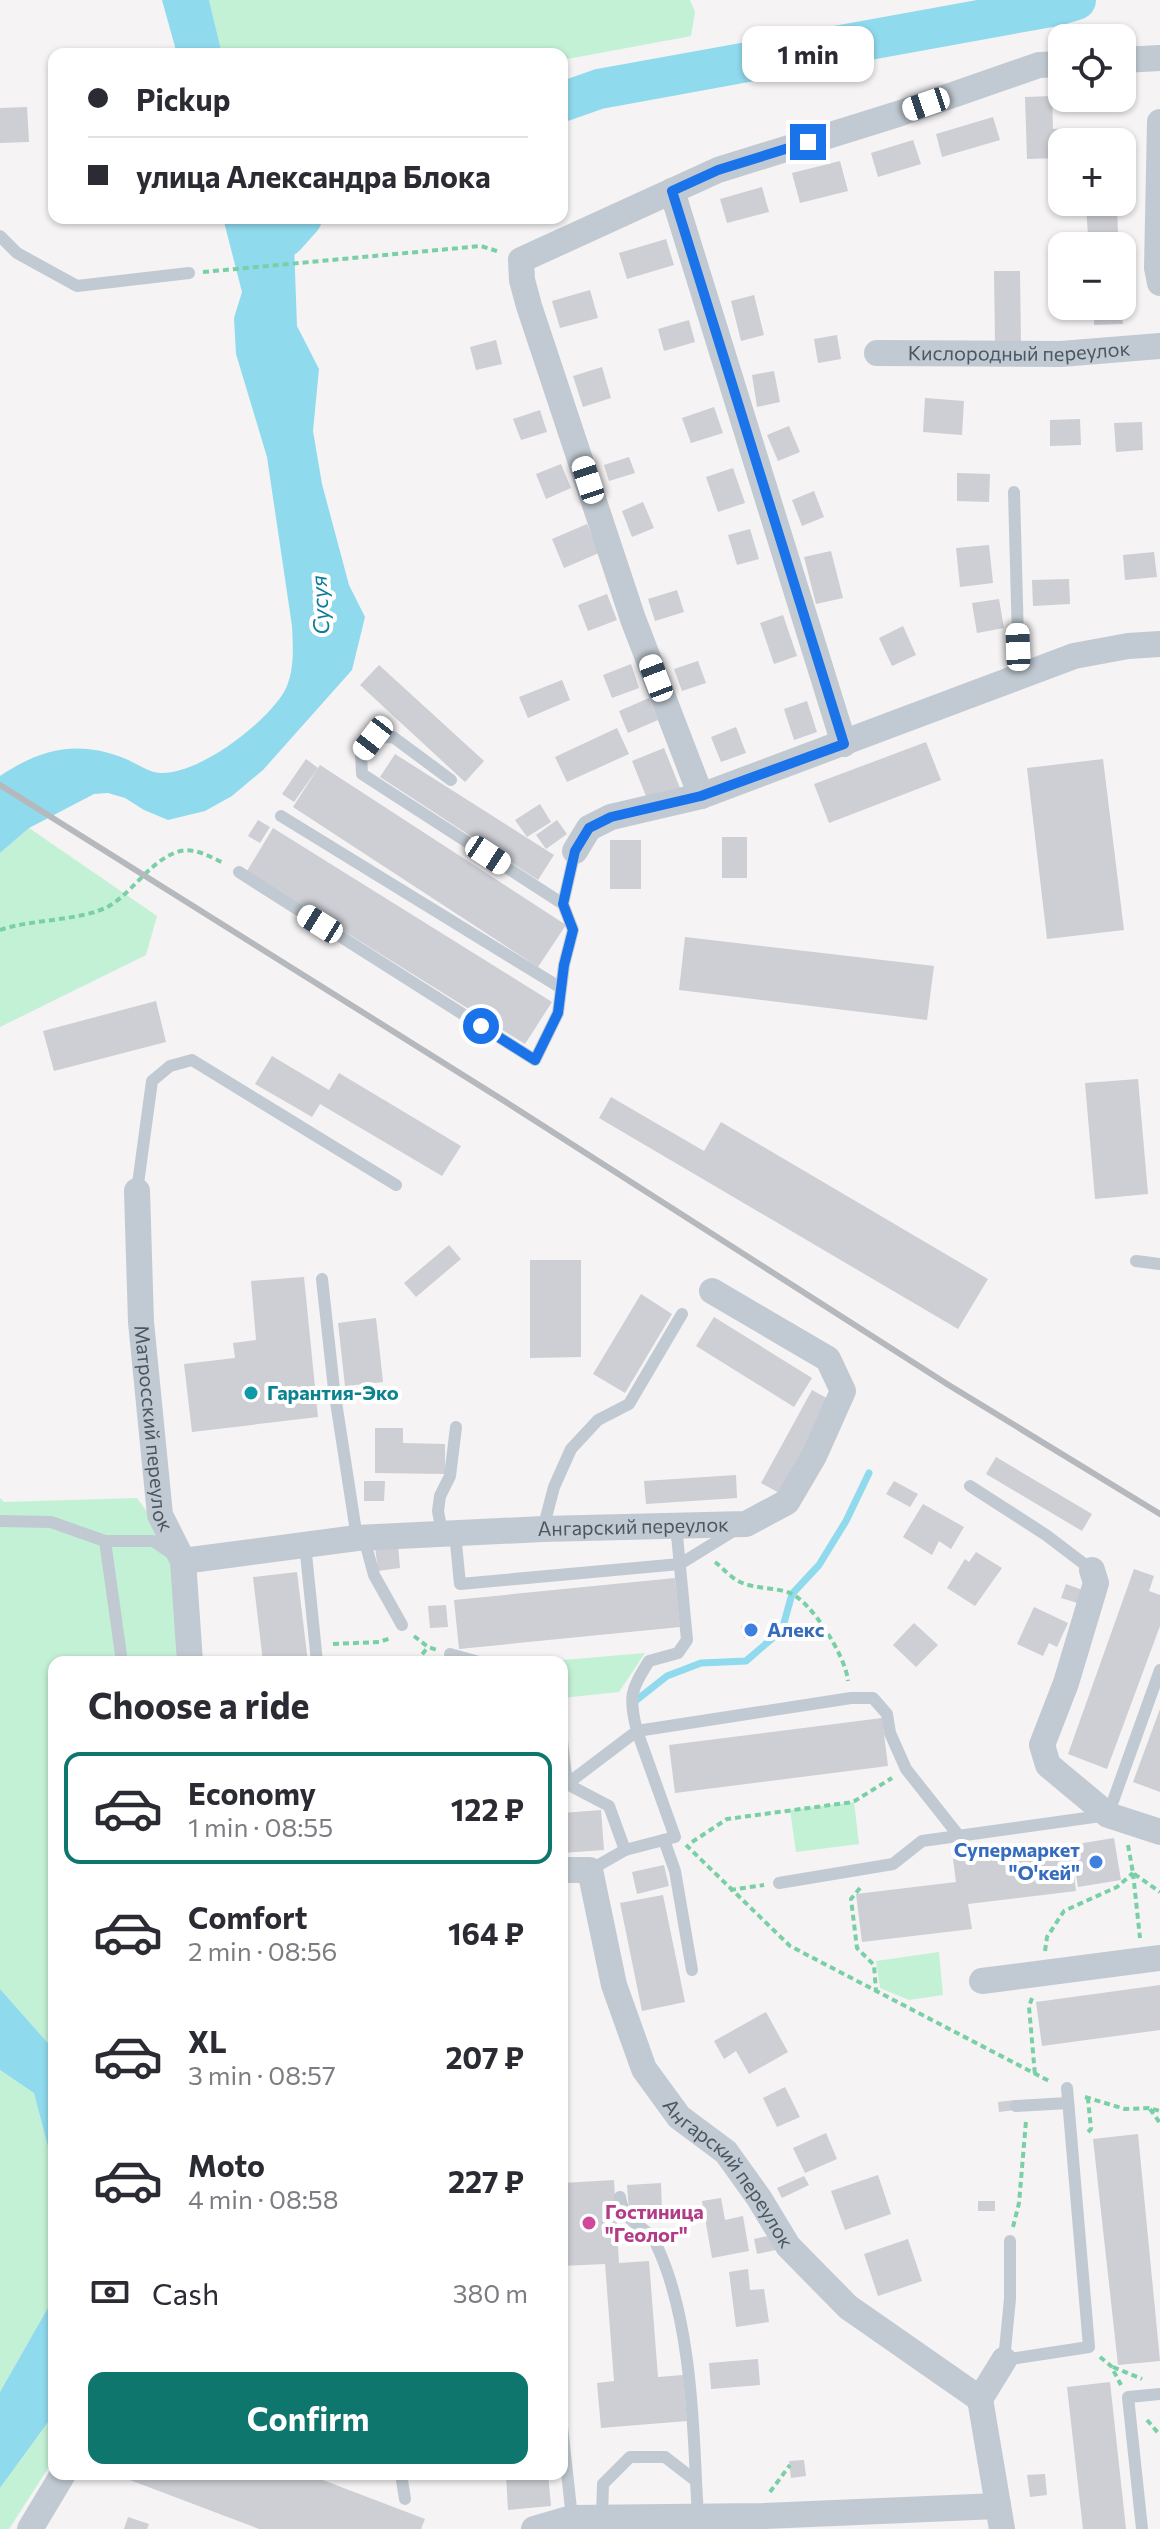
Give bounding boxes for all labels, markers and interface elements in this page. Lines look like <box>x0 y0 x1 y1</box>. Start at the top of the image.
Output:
map controls <box>1048 24 1136 320</box>
button: locate <box>1048 24 1136 112</box>
callout: 1 min <box>742 26 874 82</box>
text: 1 min <box>777 38 839 69</box>
text: Pickup <box>136 80 230 117</box>
car <box>899 85 953 123</box>
route end <box>790 124 826 160</box>
button: + <box>1048 128 1136 216</box>
text: улица Александра Блока <box>136 157 491 194</box>
button: − <box>1048 232 1136 320</box>
street label: Кислородный переулок <box>908 335 1131 365</box>
car <box>569 453 607 507</box>
water label: Сусуя <box>304 575 335 635</box>
car <box>1005 623 1031 671</box>
car <box>636 651 676 705</box>
car <box>349 712 397 764</box>
car <box>461 832 515 878</box>
car <box>293 901 347 947</box>
route start <box>463 1008 499 1044</box>
street label: Матросский переулок <box>130 1324 179 1535</box>
place label: Гарантия-Эко <box>267 1380 399 1404</box>
marker: Гарантия-Эко <box>242 1384 260 1402</box>
street label: Ангарский переулок <box>537 1511 729 1540</box>
place label: Алекс <box>767 1617 825 1641</box>
marker: Алекс <box>742 1621 760 1639</box>
text: Choose a ride <box>88 1682 309 1726</box>
icon: car <box>92 1772 164 1844</box>
text: Economy <box>188 1774 316 1811</box>
text: 122 ₽ <box>451 1790 524 1827</box>
text: 1 min · 08:55 <box>188 1811 333 1842</box>
place label: Супермаркет "О'кей" <box>954 1837 1080 1884</box>
marker: Супермаркет "О'кей" <box>1087 1853 1105 1871</box>
icon: car <box>92 1896 164 1968</box>
text: Comfort <box>188 1898 307 1935</box>
text: 164 ₽ <box>448 1914 524 1951</box>
text: 2 min · 08:56 <box>188 1935 337 1966</box>
icon: car <box>92 2020 164 2092</box>
text: XL <box>188 2022 227 2059</box>
text: 207 ₽ <box>445 2038 524 2075</box>
text: 3 min · 08:57 <box>188 2059 336 2090</box>
street label: Ангарский переулок <box>658 2093 799 2252</box>
icon: car <box>92 2144 164 2216</box>
text: Moto <box>188 2146 265 2183</box>
text: 227 ₽ <box>448 2162 524 2199</box>
text: 4 min · 08:58 <box>188 2183 339 2214</box>
place label: Гостиница "Геолог" <box>605 2199 704 2246</box>
marker: Гостиница "Геолог" <box>580 2214 598 2232</box>
icon: cash <box>88 2270 132 2314</box>
text: Cash <box>152 2274 219 2311</box>
text: 380 m <box>453 2277 528 2308</box>
button: Confirm <box>88 2372 528 2464</box>

